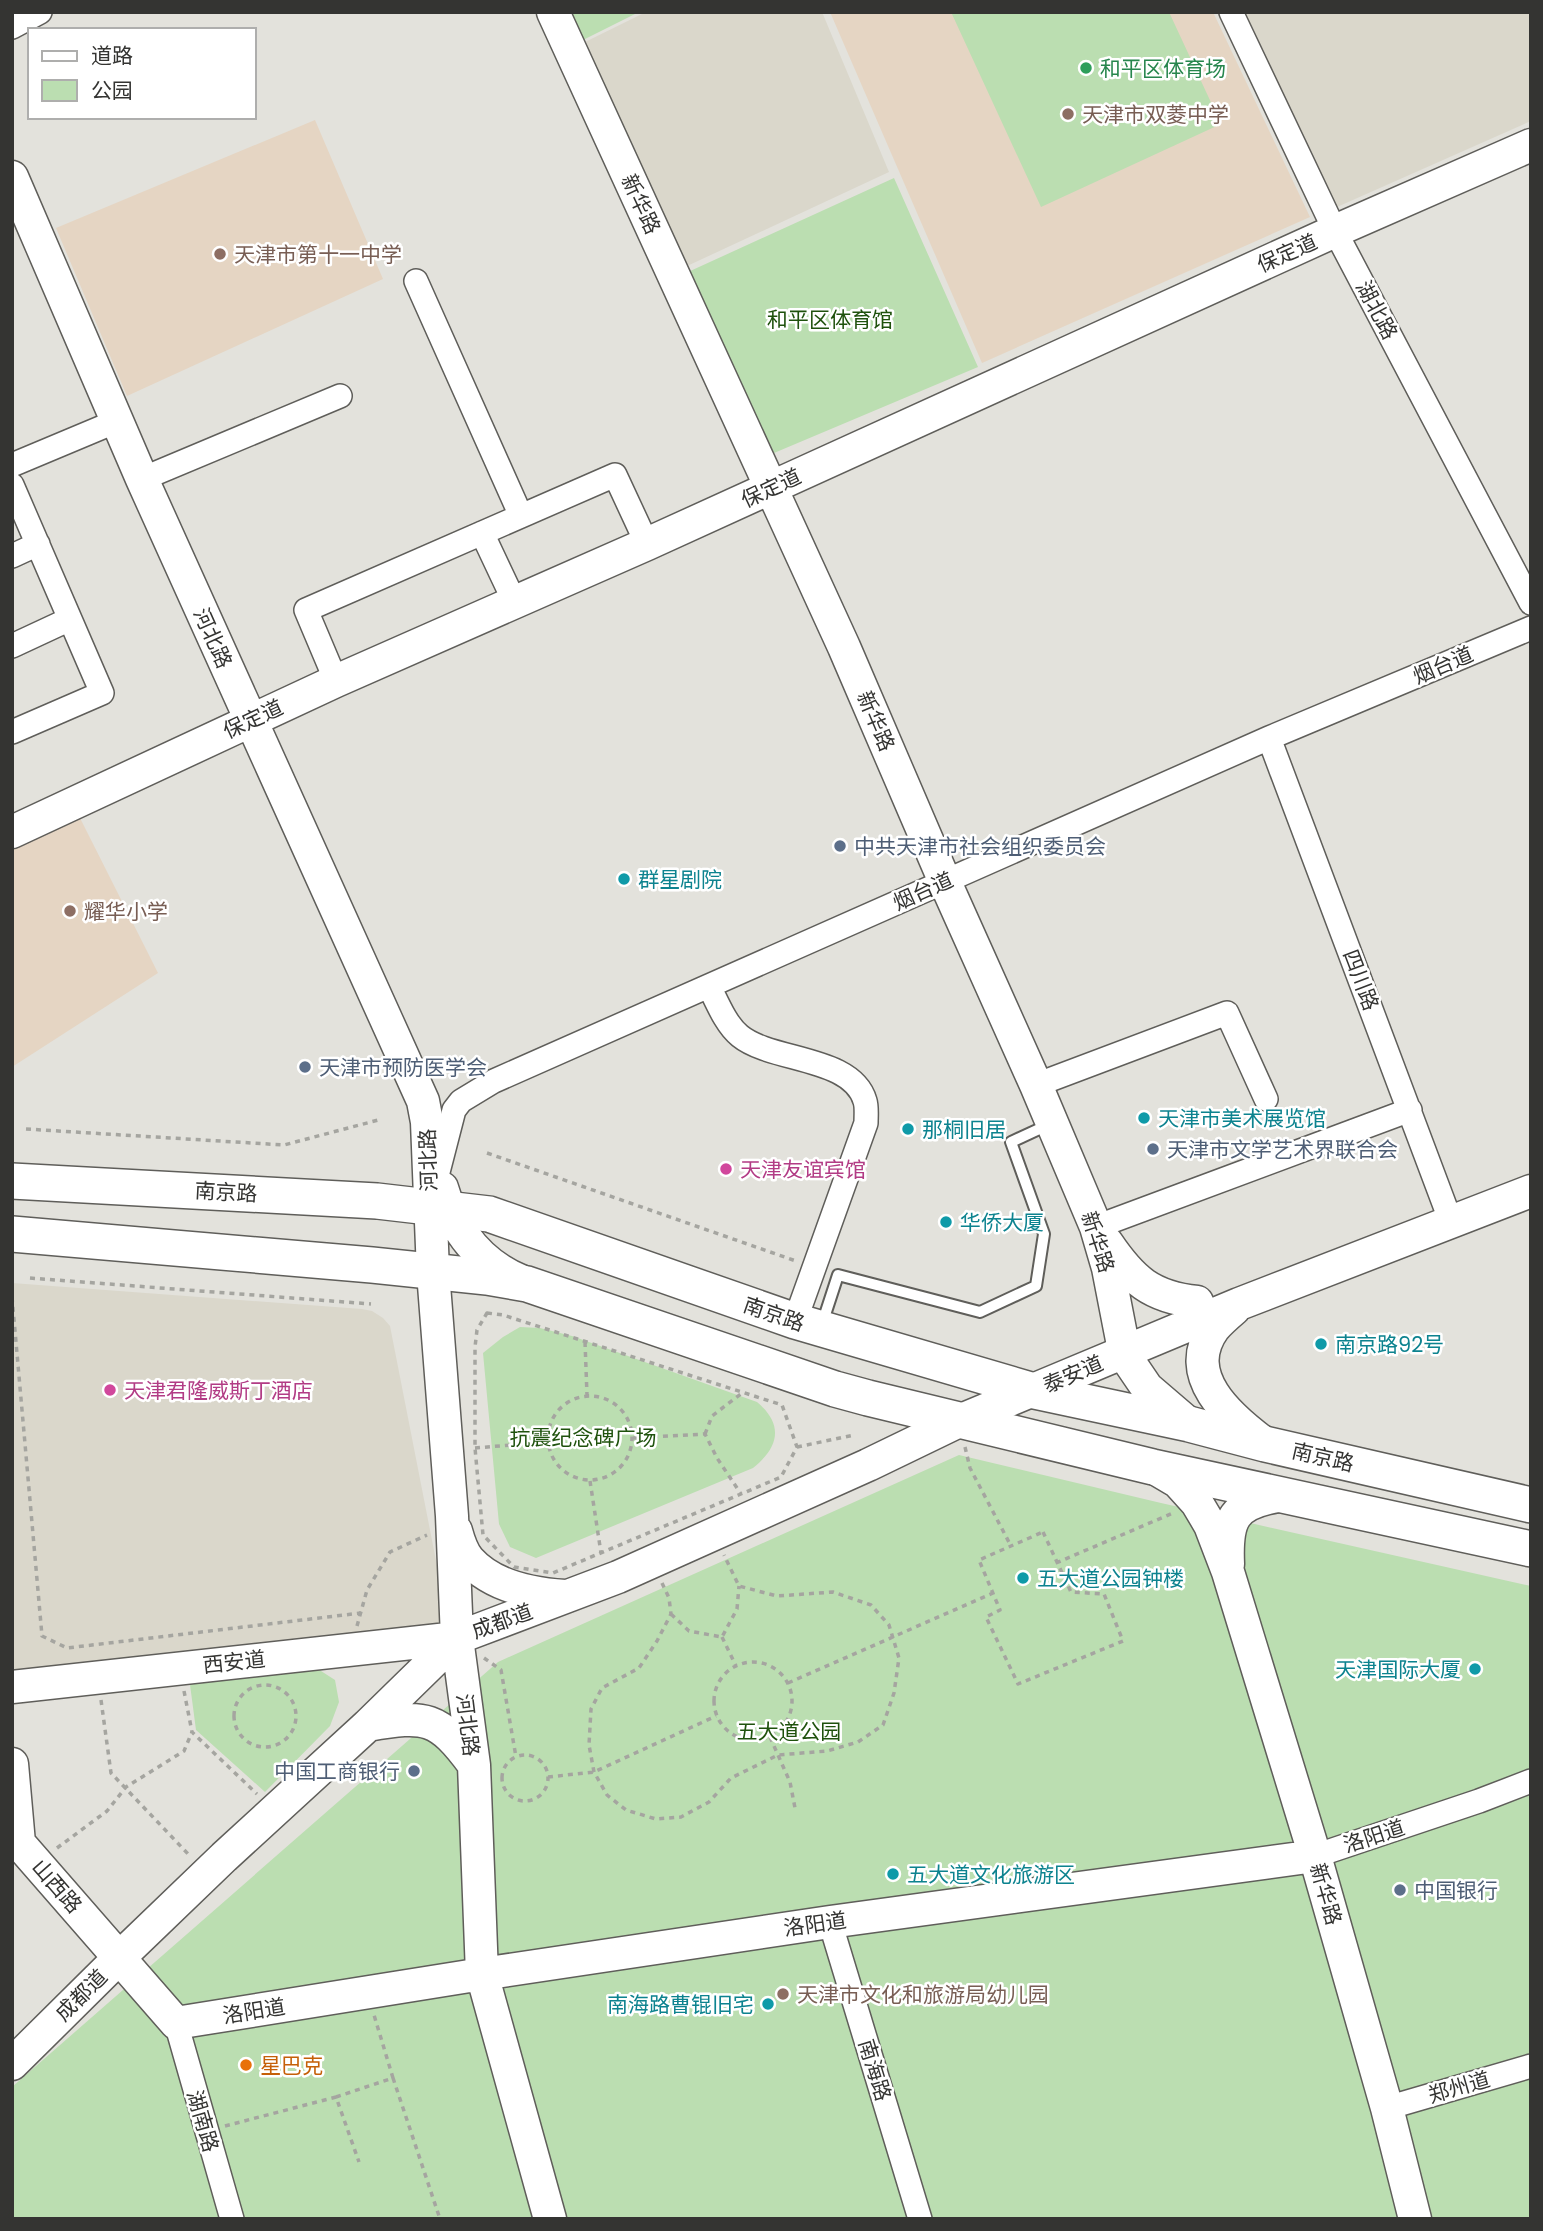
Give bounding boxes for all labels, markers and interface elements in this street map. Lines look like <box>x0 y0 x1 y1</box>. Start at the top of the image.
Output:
legend <box>28 28 256 119</box>
text: 道路 <box>91 41 133 70</box>
place label: 和平区体育场 <box>1100 54 1226 83</box>
marker: 和平区体育场 <box>1078 60 1094 76</box>
text: 公园 <box>91 76 133 105</box>
place label: 天津市双菱中学 <box>1082 100 1229 129</box>
marker: 天津市双菱中学 <box>1060 106 1076 122</box>
street label: 新华路 <box>615 169 667 239</box>
street label: 保定道 <box>1252 227 1322 279</box>
place label: 天津市第十一中学 <box>234 240 402 269</box>
marker: 天津市第十一中学 <box>212 246 228 262</box>
street label: 湖北路 <box>1349 275 1405 345</box>
park label: 和平区体育馆 <box>767 305 893 334</box>
street label: 保定道 <box>736 462 806 514</box>
street label: 河北路 <box>187 603 239 673</box>
street label: 烟台道 <box>1408 639 1478 691</box>
street label: 新华路 <box>850 686 902 756</box>
street label: 保定道 <box>218 693 288 745</box>
place label: 中共天津市社会组织委员会 <box>854 832 1106 861</box>
marker: 中共天津市社会组织委员会 <box>832 838 848 854</box>
place label: 群星剧院 <box>638 865 722 894</box>
street label: 烟台道 <box>888 865 958 917</box>
marker: 群星剧院 <box>616 871 632 887</box>
place label: 耀华小学 <box>84 897 168 926</box>
marker: 耀华小学 <box>62 903 78 919</box>
street label: 四川路 <box>1336 945 1386 1015</box>
place label: 天津市预防医学会 <box>319 1053 487 1082</box>
marker: 天津市预防医学会 <box>297 1059 313 1075</box>
place label: 天津市美术展览馆 <box>1158 1104 1326 1133</box>
marker: 天津市美术展览馆 <box>1136 1110 1152 1126</box>
place label: 那桐旧居 <box>922 1115 1006 1144</box>
marker: 那桐旧居 <box>900 1121 916 1137</box>
street label: 河北路 <box>412 1128 444 1192</box>
place label: 天津市文学艺术界联合会 <box>1167 1135 1398 1164</box>
marker: 天津市文学艺术界联合会 <box>1145 1141 1161 1157</box>
place label: 天津友谊宾馆 <box>740 1155 866 1184</box>
marker: 天津友谊宾馆 <box>718 1161 734 1177</box>
street label: 南京路 <box>194 1176 258 1208</box>
place label: 华侨大厦 <box>960 1208 1044 1237</box>
street label: 新华路 <box>1074 1208 1122 1276</box>
marker: 华侨大厦 <box>938 1214 954 1230</box>
street label: 南京路 <box>739 1290 809 1338</box>
place label: 南京路92号 <box>1335 1330 1444 1359</box>
marker: 南京路92号 <box>1313 1336 1329 1352</box>
street label: 泰安道 <box>1038 1348 1108 1400</box>
place label: 天津君隆威斯丁酒店 <box>124 1376 313 1405</box>
marker: 天津君隆威斯丁酒店 <box>102 1382 118 1398</box>
park label: 抗震纪念碑广场 <box>510 1423 657 1452</box>
street label: 南京路 <box>1289 1436 1357 1478</box>
place label: 五大道公园钟楼 <box>1037 1564 1184 1593</box>
marker: 五大道公园钟楼 <box>1015 1570 1031 1586</box>
street label: 成都道 <box>467 1597 537 1645</box>
street label: 西安道 <box>201 1644 267 1680</box>
place label: 天津国际大厦 <box>1335 1655 1461 1684</box>
marker: 天津国际大厦 <box>1467 1661 1483 1677</box>
street label: 河北路 <box>450 1692 486 1758</box>
park label: 五大道公园 <box>737 1717 842 1746</box>
place label: 中国工商银行 <box>274 1757 400 1786</box>
marker: 中国工商银行 <box>406 1763 422 1779</box>
street label: 洛阳道 <box>1340 1812 1408 1860</box>
street label: 山西路 <box>25 1853 89 1919</box>
place label: 五大道文化旅游区 <box>907 1860 1075 1889</box>
street label: 新华路 <box>1303 1860 1349 1928</box>
marker: 五大道文化旅游区 <box>885 1866 901 1882</box>
place label: 中国银行 <box>1414 1876 1498 1905</box>
marker: 中国银行 <box>1392 1882 1408 1898</box>
street label: 洛阳道 <box>782 1905 848 1943</box>
street label: 成都道 <box>48 1962 114 2028</box>
place label: 天津市文化和旅游局幼儿园 <box>797 1980 1049 2009</box>
marker: 天津市文化和旅游局幼儿园 <box>775 1986 791 2002</box>
place label: 南海路曹锟旧宅 <box>607 1990 754 2019</box>
street label: 洛阳道 <box>221 1992 287 2030</box>
marker: 南海路曹锟旧宅 <box>760 1996 776 2012</box>
street label: 南海路 <box>852 2036 898 2104</box>
place label: 星巴克 <box>260 2051 323 2080</box>
marker: 星巴克 <box>238 2057 254 2073</box>
street label: 郑州道 <box>1425 2064 1493 2110</box>
street label: 湖南路 <box>180 2087 226 2155</box>

